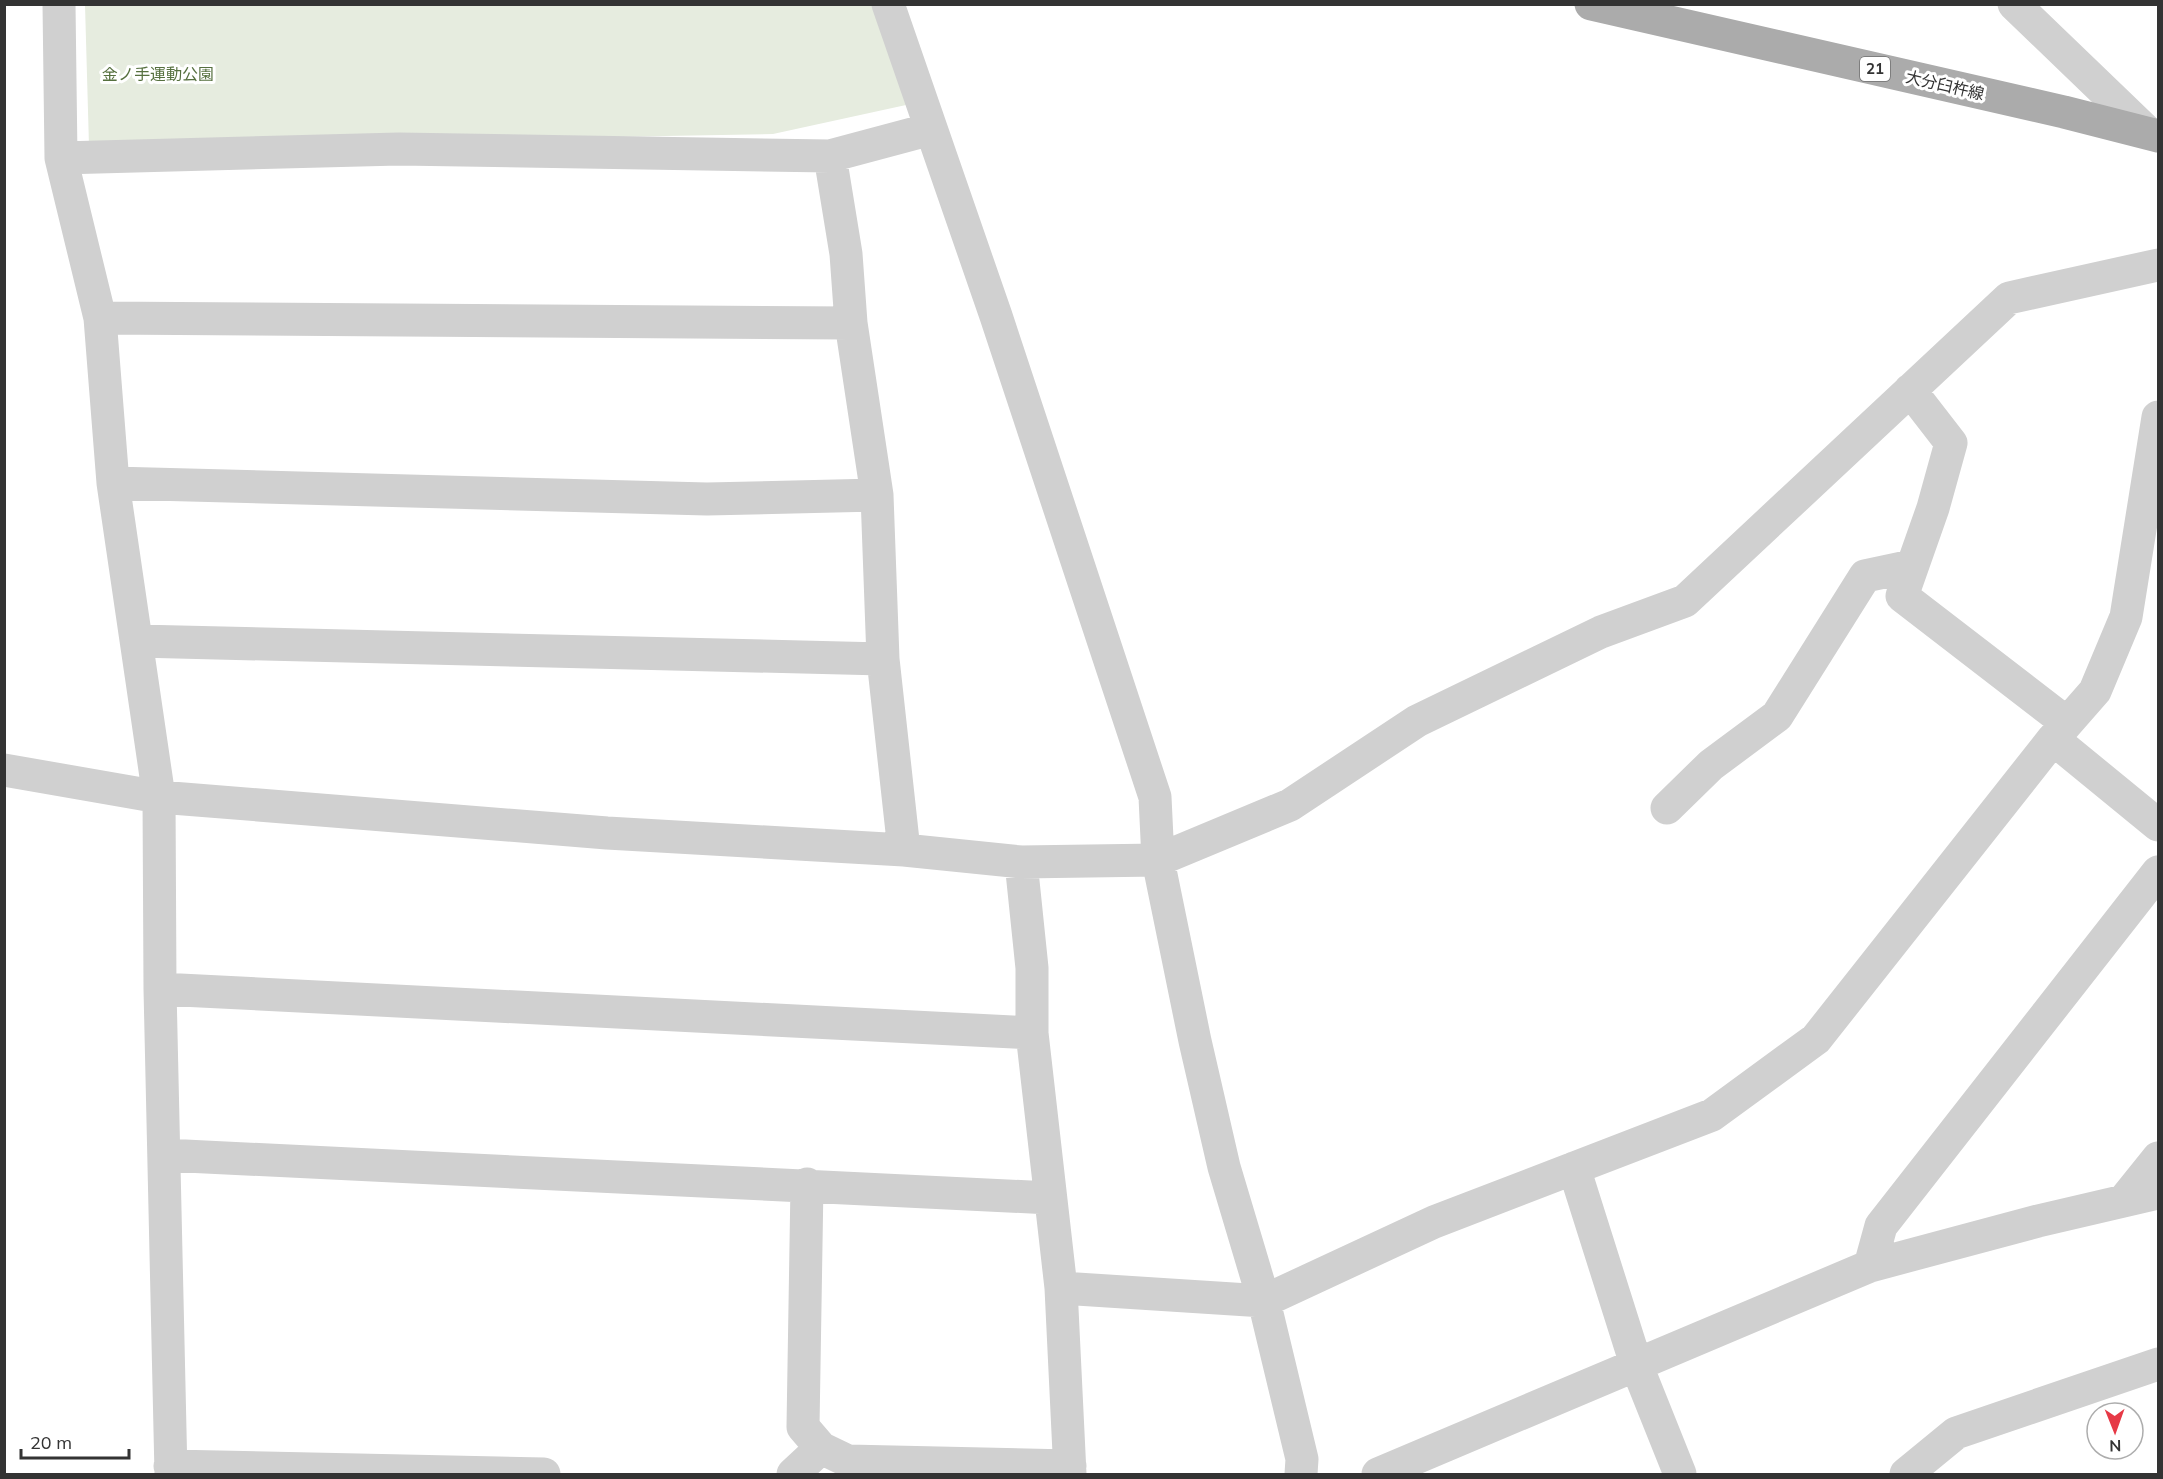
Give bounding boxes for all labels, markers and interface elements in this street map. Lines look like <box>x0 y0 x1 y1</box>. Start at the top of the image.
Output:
road number: 21 <box>1860 57 1890 81</box>
park label: 金ノ手運動公園 <box>102 64 214 84</box>
street label: 大分臼杵線 <box>1904 66 1986 104</box>
north arrow <box>2085 1401 2145 1461</box>
scale bar <box>21 1422 129 1460</box>
text: 20 m <box>30 1431 72 1454</box>
text: N <box>2109 1436 2121 1456</box>

